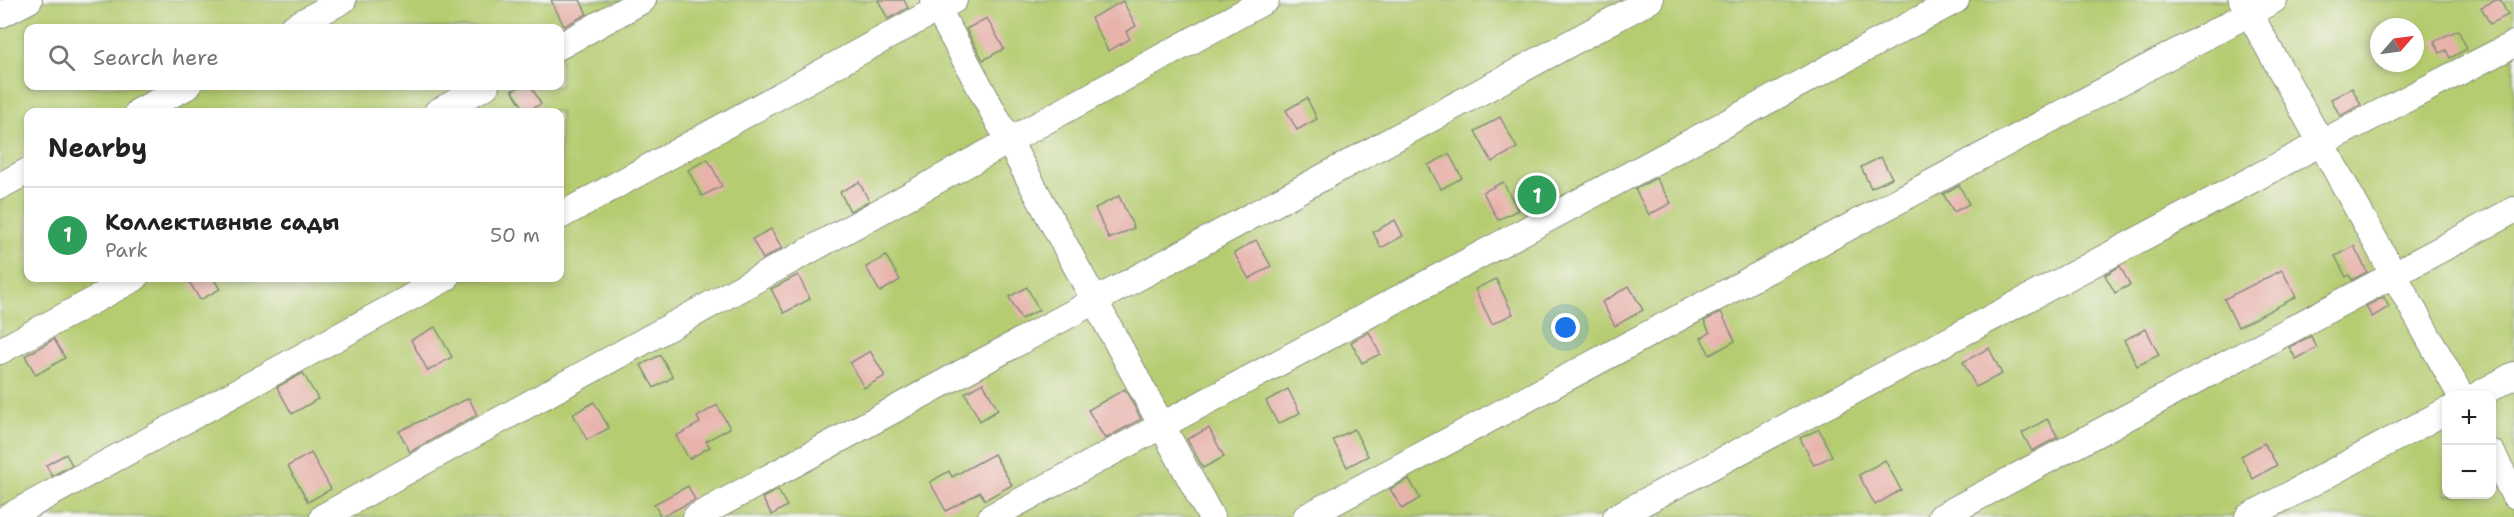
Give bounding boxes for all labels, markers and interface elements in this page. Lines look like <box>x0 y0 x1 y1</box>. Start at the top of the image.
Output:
north arrow <box>2370 18 2424 72</box>
search box <box>24 24 564 90</box>
icon: search <box>45 41 78 74</box>
text: Search here <box>93 43 219 72</box>
text: Nearby <box>48 130 147 165</box>
pin: 1 <box>1518 172 1556 218</box>
text: Коллективные сады <box>105 208 339 237</box>
text: 1 <box>63 222 72 248</box>
text: 50 m <box>490 222 540 248</box>
text: Park <box>105 237 148 263</box>
your location <box>1551 313 1580 342</box>
map controls <box>2442 391 2496 499</box>
button: + <box>2442 391 2496 445</box>
button: − <box>2442 445 2496 499</box>

